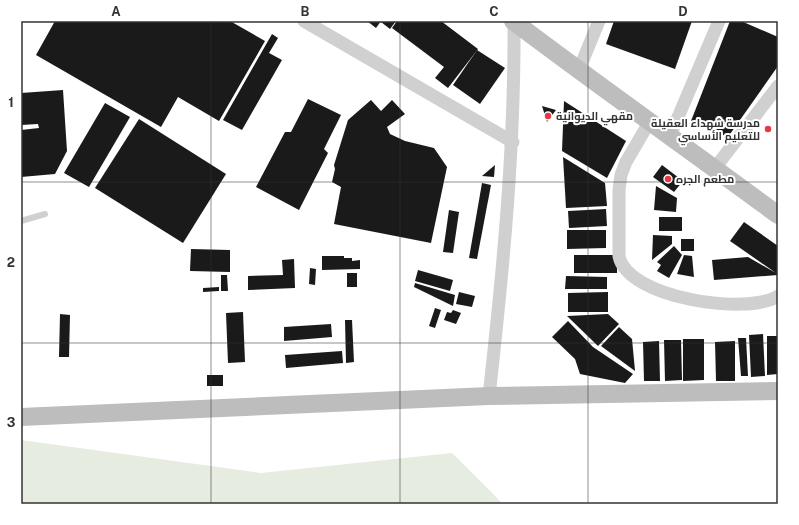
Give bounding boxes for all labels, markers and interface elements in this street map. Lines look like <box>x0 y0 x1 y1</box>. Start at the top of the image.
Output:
text: A <box>111 4 121 19</box>
text: B <box>301 4 310 19</box>
text: C <box>489 4 499 19</box>
text: D <box>678 4 688 19</box>
text: 1 <box>8 95 14 110</box>
place label: مقهي الديوانية <box>556 110 633 126</box>
marker: مقهي الديوانية <box>543 111 553 121</box>
place label: مدرسة شهداء العقيلة للتعليم الأساسي <box>651 117 760 146</box>
marker: مدرسة شهداء العقيلة للتعليم الأساسي <box>763 124 773 134</box>
place label: مطعم الجره <box>676 173 734 187</box>
marker: مطعم الجره <box>663 174 673 184</box>
text: 2 <box>7 255 15 270</box>
text: 3 <box>7 415 16 430</box>

